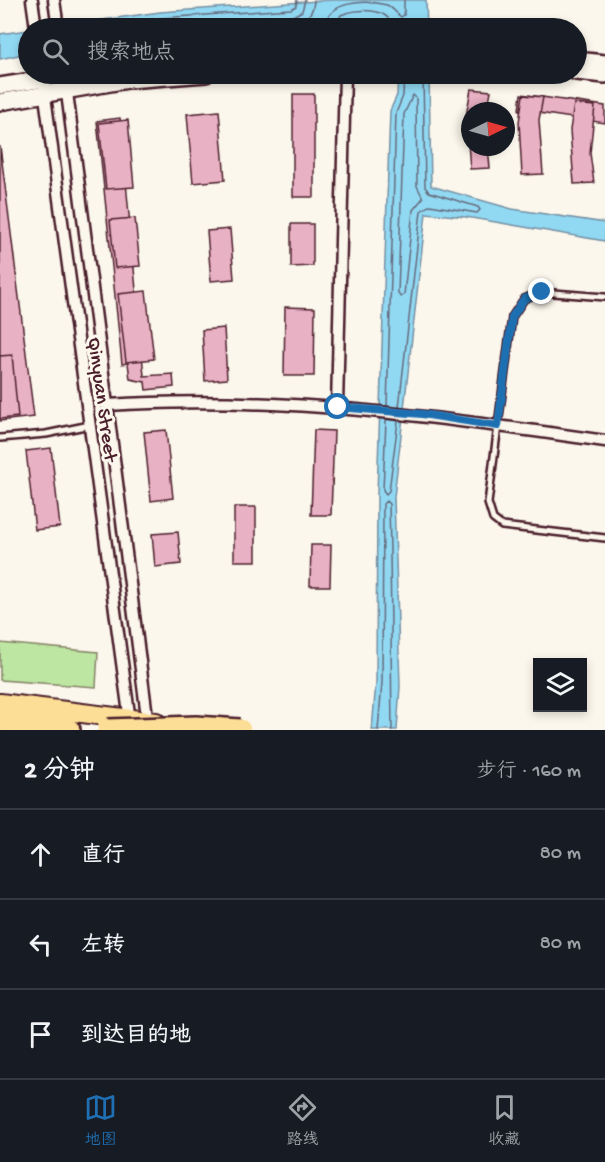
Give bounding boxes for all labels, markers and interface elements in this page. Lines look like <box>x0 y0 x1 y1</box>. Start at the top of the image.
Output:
search box <box>18 18 587 84</box>
icon: search <box>39 35 72 68</box>
text: 搜索地点 <box>87 41 175 67</box>
north arrow <box>461 102 515 156</box>
route end <box>528 278 554 304</box>
street label: Qinyuan Street <box>80 336 121 465</box>
route start <box>324 393 350 419</box>
map controls <box>533 658 587 712</box>
button: layers <box>533 658 587 712</box>
text: 2 分钟 <box>24 757 95 788</box>
text: 步行 · 160 m <box>477 761 581 784</box>
icon: ahead <box>24 838 57 871</box>
text: 80 m <box>540 843 581 866</box>
text: 直行 <box>81 844 125 870</box>
icon: left <box>24 928 57 961</box>
text: 80 m <box>540 933 581 956</box>
text: 左转 <box>81 934 125 960</box>
icon: arrive <box>24 1018 57 1051</box>
text: 到达目的地 <box>81 1024 191 1050</box>
tab: 地图 <box>84 1091 117 1151</box>
tab: 路线 <box>286 1091 319 1151</box>
tab: 收藏 <box>488 1091 521 1151</box>

